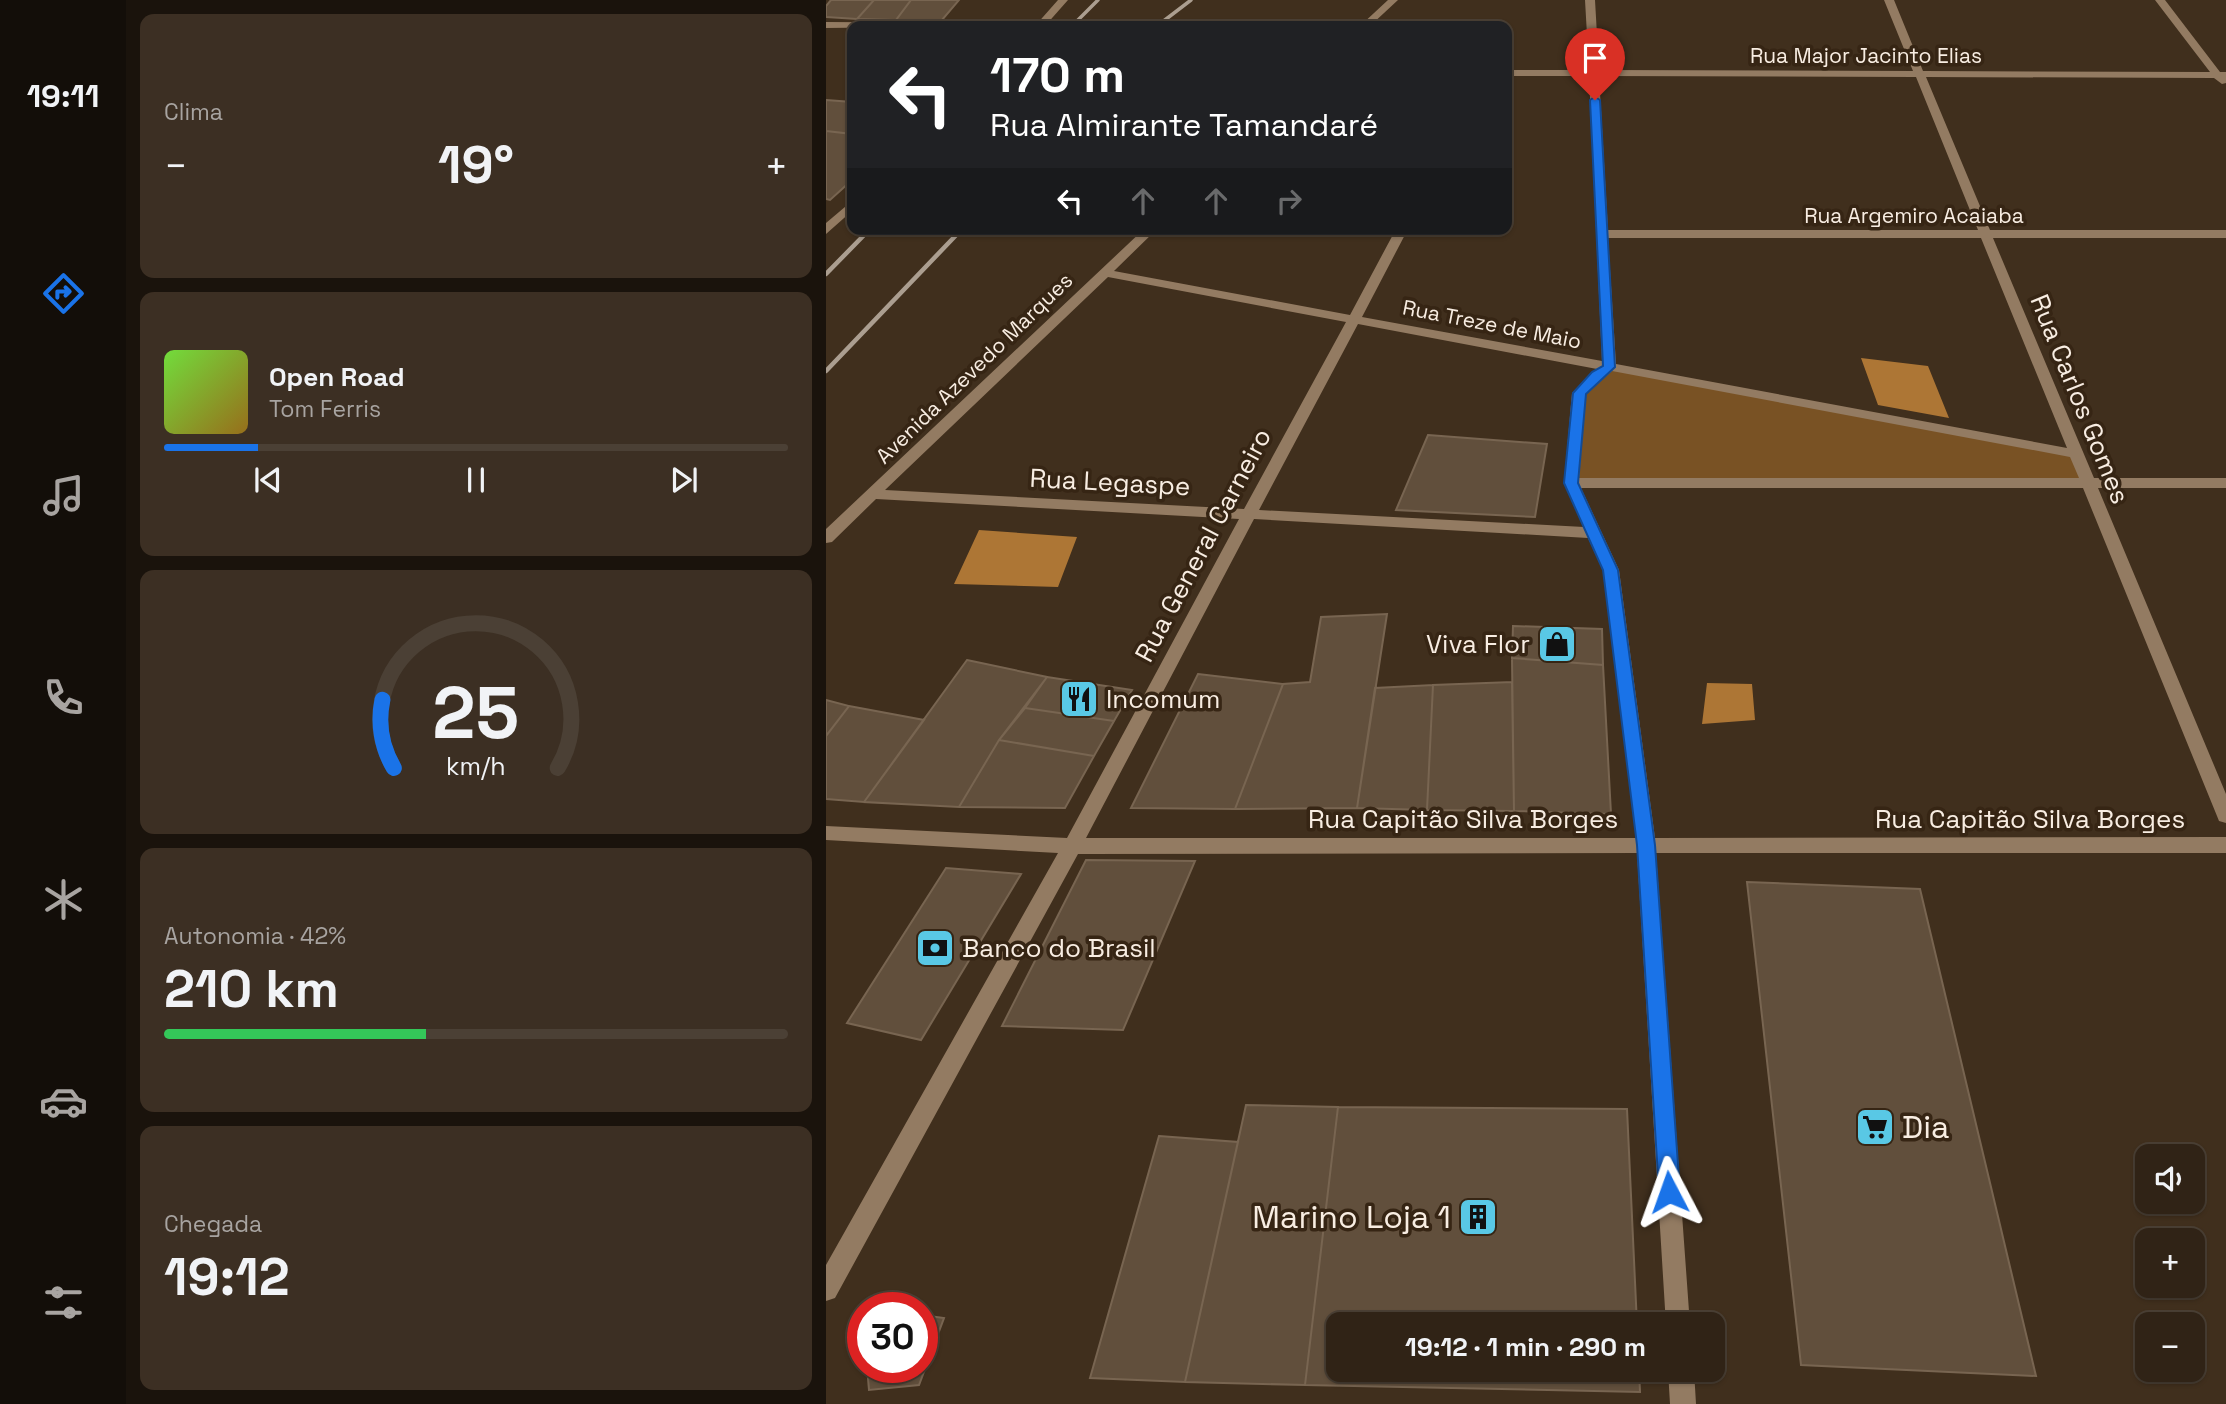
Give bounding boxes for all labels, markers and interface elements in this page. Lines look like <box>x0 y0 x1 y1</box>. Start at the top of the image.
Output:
pin <box>1565 28 1625 100</box>
icon: arrive <box>1576 39 1614 77</box>
street label: Rua Major Jacinto Elias <box>1750 42 1982 69</box>
text: 170 m <box>990 44 1125 106</box>
icon: left <box>875 49 966 140</box>
text: 19:11 <box>27 76 99 116</box>
text: Clima <box>164 97 223 127</box>
text: Rua Almirante Tamandaré <box>990 105 1378 145</box>
text: 19° <box>438 132 514 198</box>
text: − <box>164 142 188 190</box>
text: + <box>764 142 788 190</box>
icon: left <box>1051 182 1089 220</box>
icon: ahead <box>1124 182 1162 220</box>
icon: ahead <box>1197 182 1235 220</box>
icon: right <box>1270 182 1308 220</box>
street label: Rua Argemiro Acaiaba <box>1804 202 2024 229</box>
street label: Avenida Azevedo Marques <box>870 267 1078 469</box>
icon: directions <box>39 269 88 318</box>
street label: Rua Carlos Gomes <box>2022 289 2138 509</box>
street label: Rua Treze de Maio <box>1400 293 1584 355</box>
text: Open Road <box>269 360 405 394</box>
text: Tom Ferris <box>269 394 381 424</box>
street label: Rua General Carneiro <box>1127 422 1279 668</box>
icon: previous <box>249 461 287 499</box>
icon: pause <box>457 461 495 499</box>
icon: next <box>665 461 703 499</box>
street label: Rua Legaspe <box>1029 461 1191 503</box>
icon: music <box>39 471 88 520</box>
shop icon: Viva Flor <box>1536 623 1578 665</box>
place label: Viva Flor <box>1426 627 1530 661</box>
text: 25 <box>433 666 519 759</box>
icon: phone <box>39 673 88 722</box>
restaurant icon: Incomum <box>1058 678 1100 720</box>
place label: Incomum <box>1106 682 1220 716</box>
text: km/h <box>446 750 506 782</box>
street label: Rua Capitão Silva Borges <box>1308 802 1618 836</box>
street label: Rua Capitão Silva Borges <box>1875 802 2185 836</box>
icon: climate <box>39 875 88 924</box>
text: Autonomia · 42% <box>164 921 346 951</box>
bank icon: Banco do Brasil <box>914 927 956 969</box>
place label: Banco do Brasil <box>962 931 1156 965</box>
text: 210 km <box>164 956 339 1022</box>
icon: car <box>39 1077 88 1126</box>
supermarket icon: Dia <box>1854 1106 1896 1148</box>
place label: Dia <box>1902 1107 1949 1147</box>
map controls <box>2135 1144 2205 1382</box>
button: sound <box>2135 1144 2205 1214</box>
position arrow <box>1632 1155 1706 1229</box>
building icon: Marino Loja 1 <box>1457 1196 1499 1238</box>
place label: Marino Loja 1 <box>1252 1197 1451 1237</box>
text: Chegada <box>164 1209 262 1239</box>
button: + <box>2135 1228 2205 1298</box>
text: 19:12 <box>164 1244 290 1310</box>
icon: filters <box>39 1278 88 1327</box>
speed limit sign: 30 <box>847 1292 938 1383</box>
button: − <box>2135 1312 2205 1382</box>
text: 19:12 · 1 min · 290 m <box>1405 1330 1646 1364</box>

